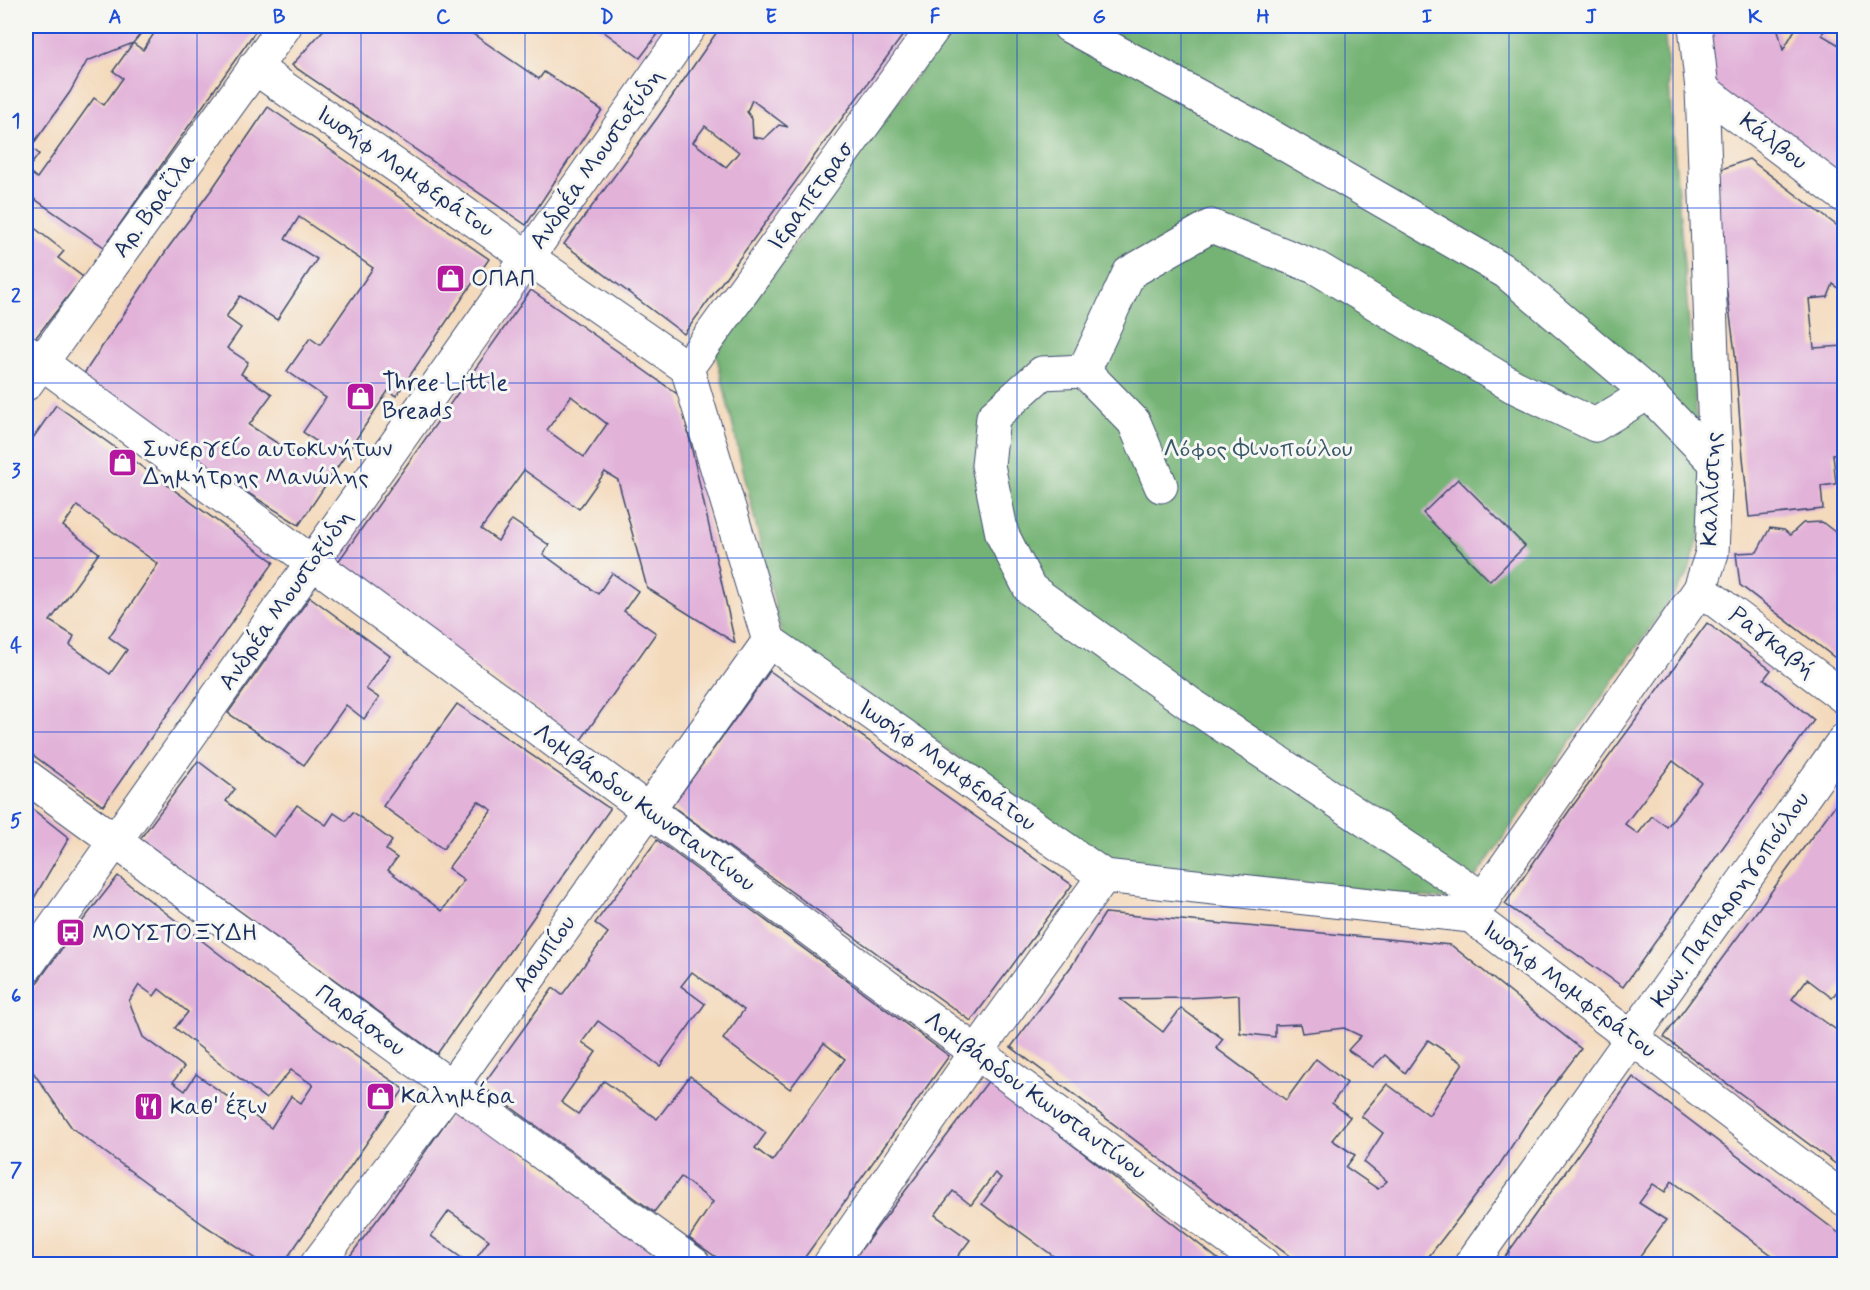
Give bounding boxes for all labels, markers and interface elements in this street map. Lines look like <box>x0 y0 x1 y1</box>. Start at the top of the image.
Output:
text: A <box>108 4 122 31</box>
text: B <box>273 4 286 31</box>
text: C <box>436 4 451 31</box>
text: D <box>600 4 614 31</box>
text: E <box>765 4 777 31</box>
text: F <box>930 4 941 31</box>
text: G <box>1092 4 1106 31</box>
text: H <box>1256 4 1270 31</box>
text: I <box>1422 4 1432 31</box>
text: J <box>1585 4 1597 31</box>
text: K <box>1748 4 1763 31</box>
street label: Ανδρέα Μουστοξύδη <box>522 62 671 256</box>
street label: Ιωσήφ Μομφεράτου <box>310 99 500 245</box>
street label: Κάλβου <box>1733 106 1814 178</box>
text: 1 <box>12 108 20 135</box>
street label: Ιεραπετρασ <box>761 135 862 257</box>
street label: Αρ. Βραΐλα <box>106 146 204 264</box>
shop icon: ΟΠΑΠ <box>434 263 466 295</box>
place label: ΟΠΑΠ <box>471 264 536 295</box>
text: 2 <box>11 283 21 310</box>
place label: Three Little Breads <box>382 368 508 427</box>
shop icon: Three Little Breads <box>345 381 377 413</box>
street label: Καλλίστης <box>1695 431 1729 547</box>
place label: Συνεργείο αυτοκινήτων Δημήτρης Μανώλης <box>143 434 392 493</box>
park label: Λόφος Φινοπούλου <box>1163 434 1353 465</box>
shop icon: Συνεργείο αυτοκινήτων Δημήτρης Μανώλης <box>106 447 138 479</box>
text: 3 <box>11 458 21 485</box>
street label: Ανδρέα Μουστοξύδη <box>211 503 360 697</box>
street label: Ραγκαβή <box>1722 600 1822 686</box>
text: 4 <box>10 633 22 660</box>
street label: Ιωσήφ Μομφεράτου <box>852 693 1042 839</box>
street label: Λομβάρδου Κωνσταντίνου <box>527 717 762 899</box>
street label: Κων. Παπαρρηγοπούλου <box>1645 786 1818 1014</box>
text: 5 <box>10 808 22 835</box>
street label: Ασωπίου <box>507 909 584 999</box>
street label: Ιωσήφ Μομφεράτου <box>1476 914 1662 1066</box>
bus stop icon: ΜΟΥΣΤΟΞΥΔΗ <box>55 917 87 949</box>
place label: ΜΟΥΣΤΟΞΥΔΗ <box>92 918 258 949</box>
street label: Παράσχου <box>309 978 411 1064</box>
text: 6 <box>11 983 21 1010</box>
street label: Λομβάρδου Κωνσταντίνου <box>918 1005 1153 1187</box>
shop icon: Καλημέρα <box>364 1080 396 1112</box>
place label: Καλημέρα <box>401 1080 515 1112</box>
restaurant icon: Καθ' έξιν <box>133 1091 165 1123</box>
place label: Καθ' έξιν <box>170 1091 267 1123</box>
text: 7 <box>10 1157 22 1184</box>

